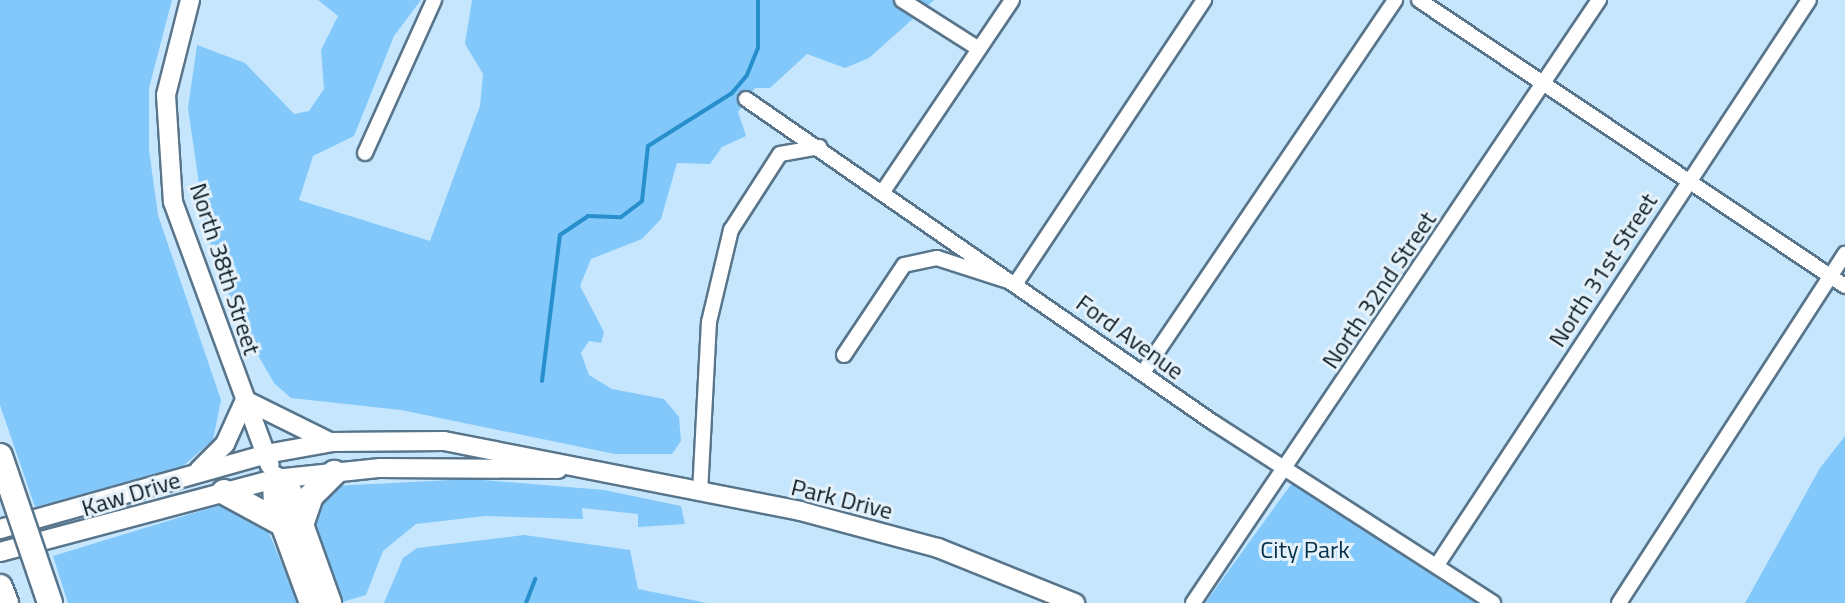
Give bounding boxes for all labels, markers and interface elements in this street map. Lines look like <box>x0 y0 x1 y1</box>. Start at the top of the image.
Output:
street label: North 38th Street <box>184 179 266 359</box>
street label: North 31st Street <box>1543 188 1663 352</box>
street label: North 32nd Street <box>1316 206 1442 374</box>
street label: Ford Avenue <box>1071 288 1189 386</box>
street label: Kaw Drive <box>78 465 184 523</box>
street label: Park Drive <box>788 472 896 526</box>
park label: City Park <box>1260 536 1350 564</box>

